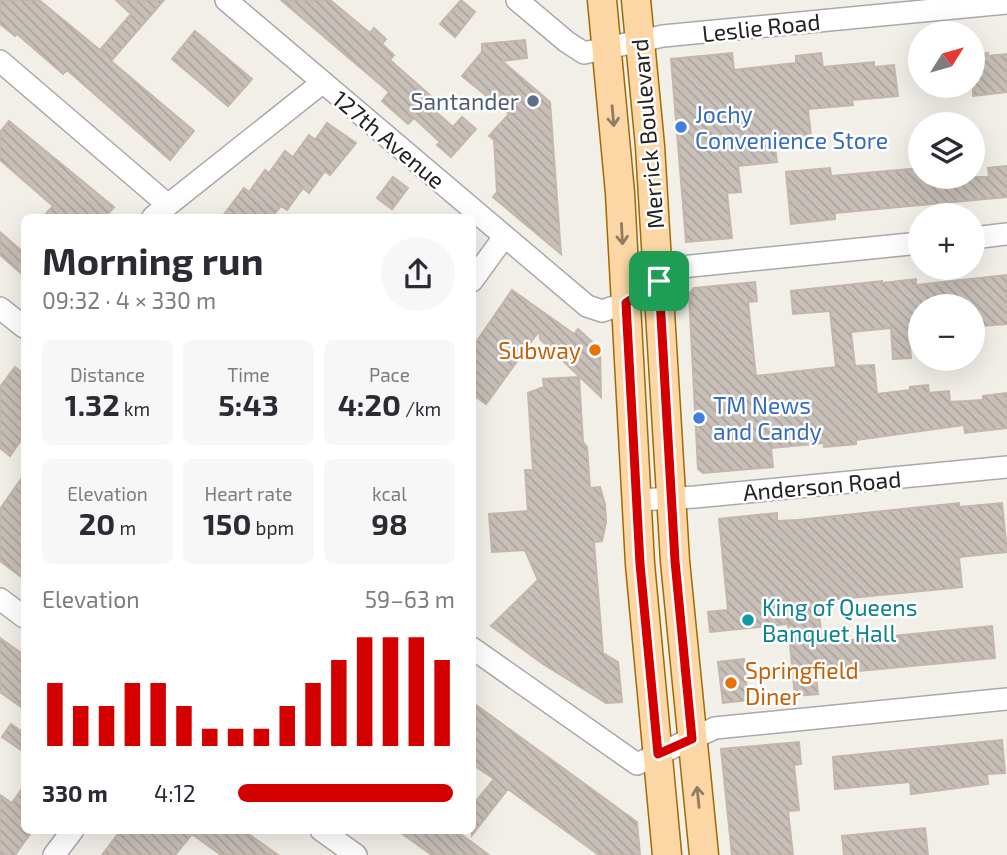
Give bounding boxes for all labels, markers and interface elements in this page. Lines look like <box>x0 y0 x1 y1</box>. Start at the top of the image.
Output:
street label: Leslie Road <box>700 7 822 47</box>
north arrow <box>908 21 985 98</box>
map controls <box>908 21 985 371</box>
street label: Merrick Boulevard <box>625 38 669 230</box>
street label: 127th Avenue <box>327 84 451 194</box>
place label: Santander <box>411 87 519 115</box>
marker: Santander <box>525 93 541 109</box>
place label: Jochy Convenience Store <box>695 100 888 154</box>
one-way arrow <box>607 104 620 127</box>
button: layers <box>908 112 985 189</box>
marker: Jochy Convenience Store <box>673 119 689 135</box>
button: + <box>908 203 985 280</box>
one-way arrow <box>616 222 629 244</box>
text: Morning run <box>42 237 263 283</box>
button: share <box>381 237 455 311</box>
pin <box>629 251 689 311</box>
icon: arrive <box>640 262 678 300</box>
text: 09:32 · 4 × 330 m <box>42 286 216 314</box>
button: − <box>908 294 985 371</box>
place label: Subway <box>498 336 581 364</box>
marker: Subway <box>587 342 603 358</box>
text: Distance <box>70 363 145 386</box>
text: Time <box>227 363 270 386</box>
text: Pace <box>369 363 410 386</box>
text: 1.32 <box>65 386 120 422</box>
text: 5:43 <box>218 386 279 422</box>
text: 4:20 <box>338 386 401 422</box>
place label: TM News and Candy <box>713 391 822 445</box>
text: km <box>120 397 150 420</box>
text: /km <box>401 397 441 420</box>
marker: TM News and Candy <box>691 410 707 426</box>
street label: Anderson Road <box>742 464 902 506</box>
text: Elevation <box>67 482 148 505</box>
text: Heart rate <box>205 482 292 505</box>
text: kcal <box>372 482 407 505</box>
text: 20 <box>79 505 115 541</box>
text: 150 <box>203 505 251 541</box>
text: 98 <box>371 505 408 541</box>
text: m <box>115 516 136 539</box>
text: bpm <box>251 516 294 539</box>
text: Elevation <box>42 585 140 613</box>
text: 59–63 m <box>365 585 455 613</box>
place label: King of Queens Banquet Hall <box>762 593 917 647</box>
marker: King of Queens Banquet Hall <box>740 612 756 628</box>
place label: Springfield Diner <box>745 656 859 710</box>
marker: Springfield Diner <box>723 675 739 691</box>
text: 330 m <box>42 779 108 807</box>
text: 4:12 <box>154 779 196 807</box>
one-way arrow <box>691 786 704 809</box>

